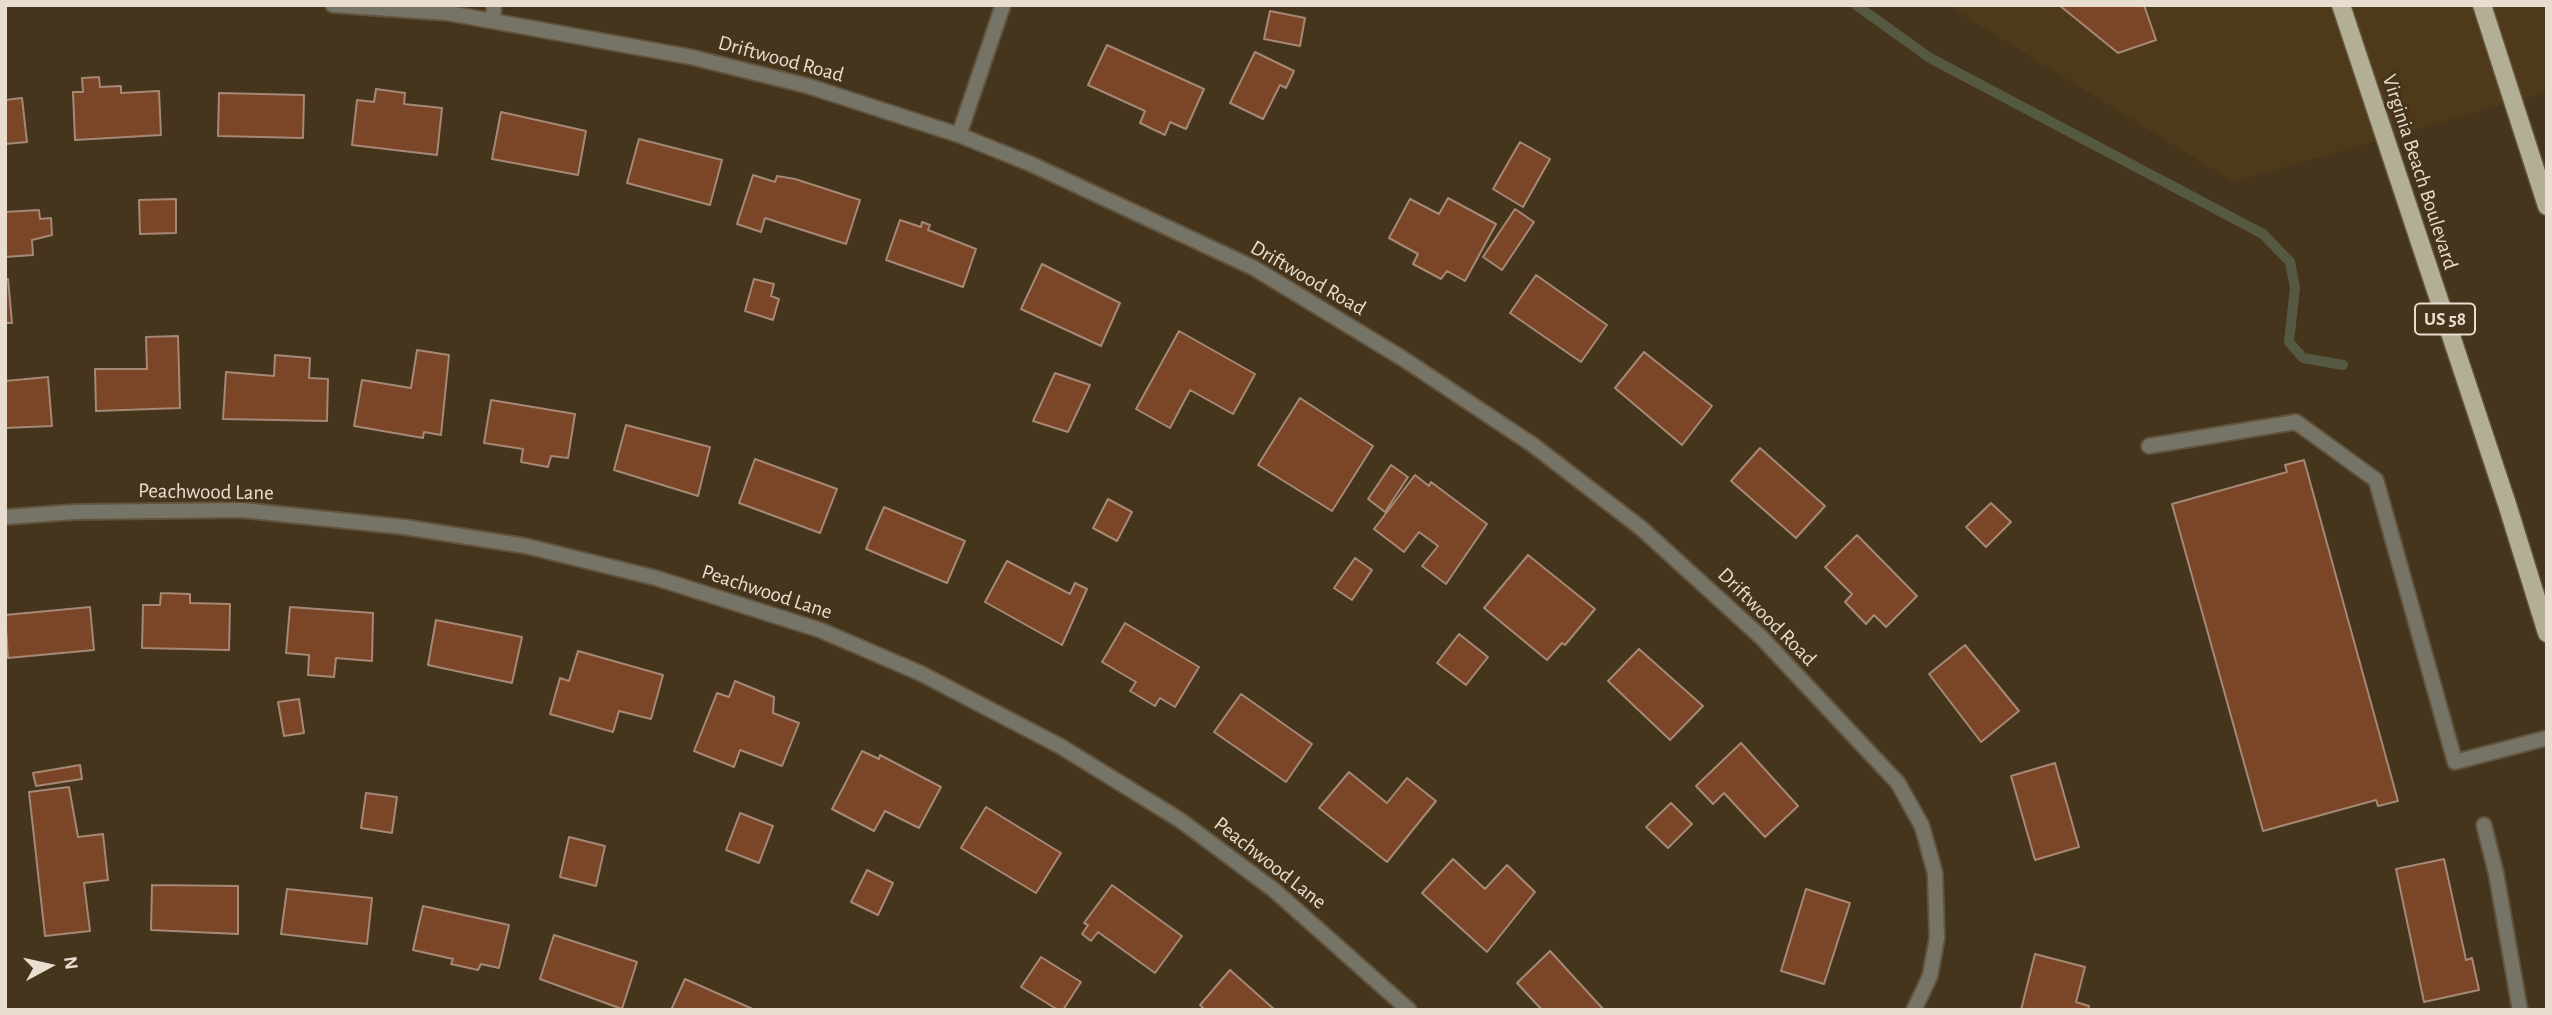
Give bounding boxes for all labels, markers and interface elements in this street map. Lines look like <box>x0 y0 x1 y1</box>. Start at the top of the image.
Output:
street label: Driftwood Road <box>715 30 847 88</box>
street label: Virginia Beach Boulevard <box>2377 71 2463 273</box>
street label: Driftwood Road <box>1246 235 1370 321</box>
road number: US 58 <box>2415 304 2475 334</box>
street label: Peachwood Lane <box>138 478 274 506</box>
street label: Peachwood Lane <box>699 559 835 625</box>
street label: Driftwood Road <box>1712 562 1822 672</box>
street label: Peachwood Lane <box>1209 811 1331 915</box>
north arrow <box>14 931 84 1001</box>
text: N <box>60 955 81 971</box>

